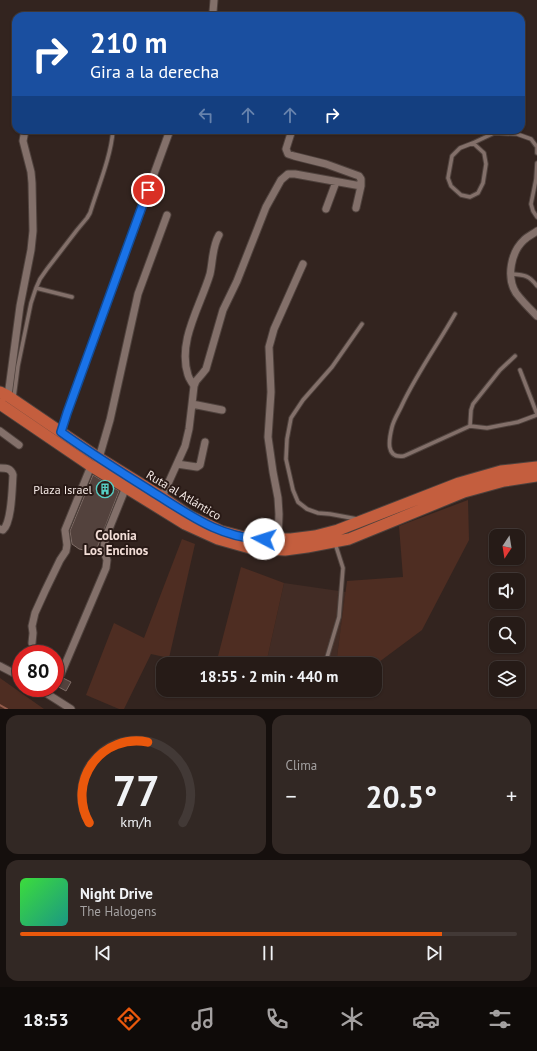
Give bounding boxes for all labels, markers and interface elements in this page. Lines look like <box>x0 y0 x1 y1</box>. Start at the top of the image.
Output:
text: 210 m <box>90 24 167 61</box>
icon: right <box>24 28 76 80</box>
text: Gira a la derecha <box>90 60 219 83</box>
icon: left <box>195 104 217 126</box>
icon: ahead <box>237 104 259 126</box>
icon: ahead <box>279 104 301 126</box>
icon: right <box>321 104 343 126</box>
pin <box>131 173 165 207</box>
icon: arrive <box>137 179 159 201</box>
street label: Ruta al Atlántico <box>144 467 224 523</box>
building icon: Plaza Israel <box>95 479 115 499</box>
place label: Plaza Israel <box>33 482 92 497</box>
position arrow <box>243 518 285 560</box>
district label: Colonia Los Encinos <box>84 527 149 559</box>
north arrow <box>489 529 525 565</box>
map controls <box>489 529 525 697</box>
button: sound <box>489 573 525 609</box>
button: search <box>489 617 525 653</box>
speed limit sign: 80 <box>12 645 64 697</box>
button: layers <box>489 661 525 697</box>
text: 18:55 · 2 min · 440 m <box>200 667 338 686</box>
text: Clima <box>286 757 317 774</box>
text: 77 <box>112 763 159 816</box>
text: 20.5° <box>365 777 437 816</box>
text: − <box>286 782 297 810</box>
text: + <box>506 782 517 810</box>
text: km/h <box>120 811 151 830</box>
text: Night Drive <box>80 884 153 903</box>
text: The Halogens <box>80 903 157 920</box>
icon: previous <box>92 942 114 964</box>
icon: pause <box>257 942 279 964</box>
icon: next <box>423 942 445 964</box>
icon: directions <box>115 1005 143 1033</box>
icon: music <box>189 1005 217 1033</box>
icon: phone <box>263 1005 291 1033</box>
icon: climate <box>338 1005 366 1033</box>
icon: car <box>412 1005 440 1033</box>
icon: filters <box>486 1005 514 1033</box>
text: 18:53 <box>23 1008 69 1031</box>

